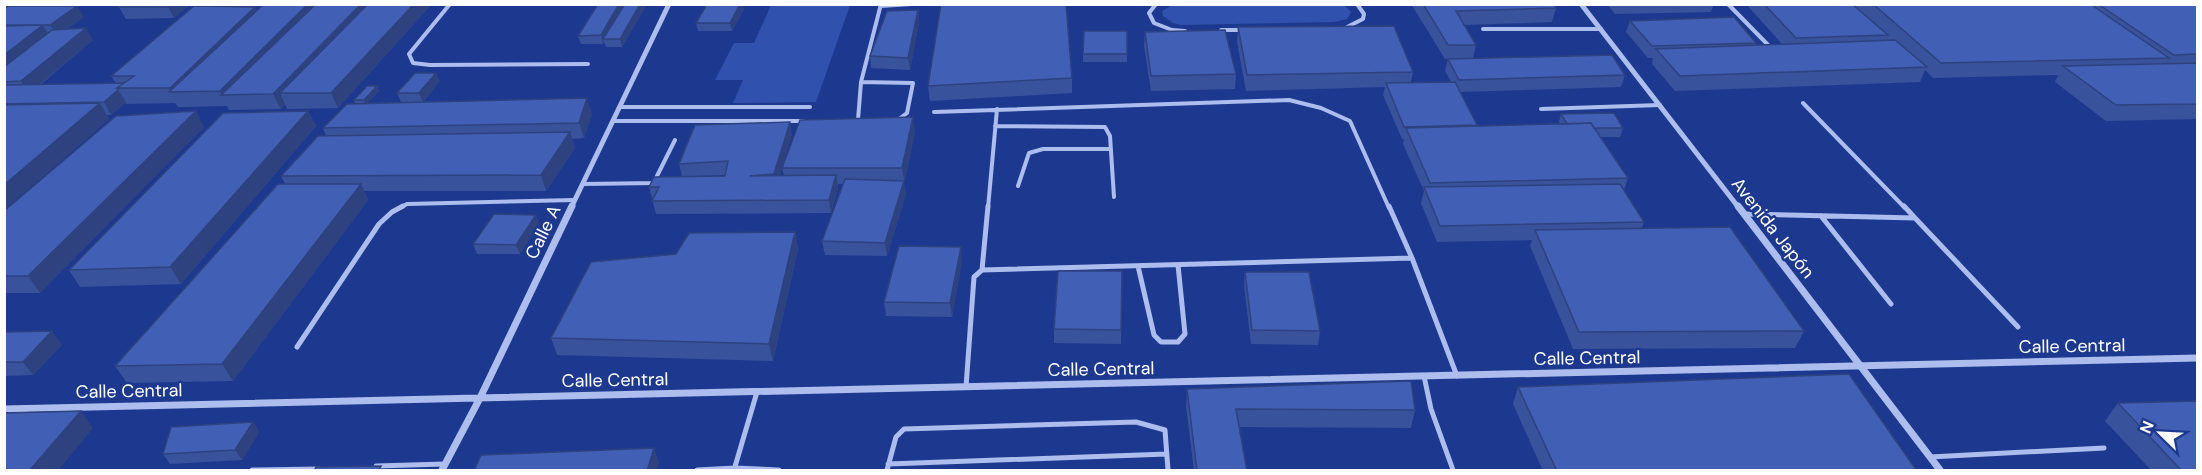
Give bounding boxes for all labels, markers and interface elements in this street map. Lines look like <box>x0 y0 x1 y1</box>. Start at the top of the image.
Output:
street label: Avenida Japón <box>1726 173 1820 283</box>
street label: Calle A <box>520 201 566 263</box>
street label: Calle Central <box>2018 333 2126 359</box>
street label: Calle Central <box>1533 345 1641 371</box>
street label: Calle Central <box>1047 356 1155 382</box>
street label: Calle Central <box>561 367 669 393</box>
street label: Calle Central <box>75 378 183 404</box>
north arrow <box>2130 403 2190 463</box>
text: N <box>2135 418 2159 437</box>

